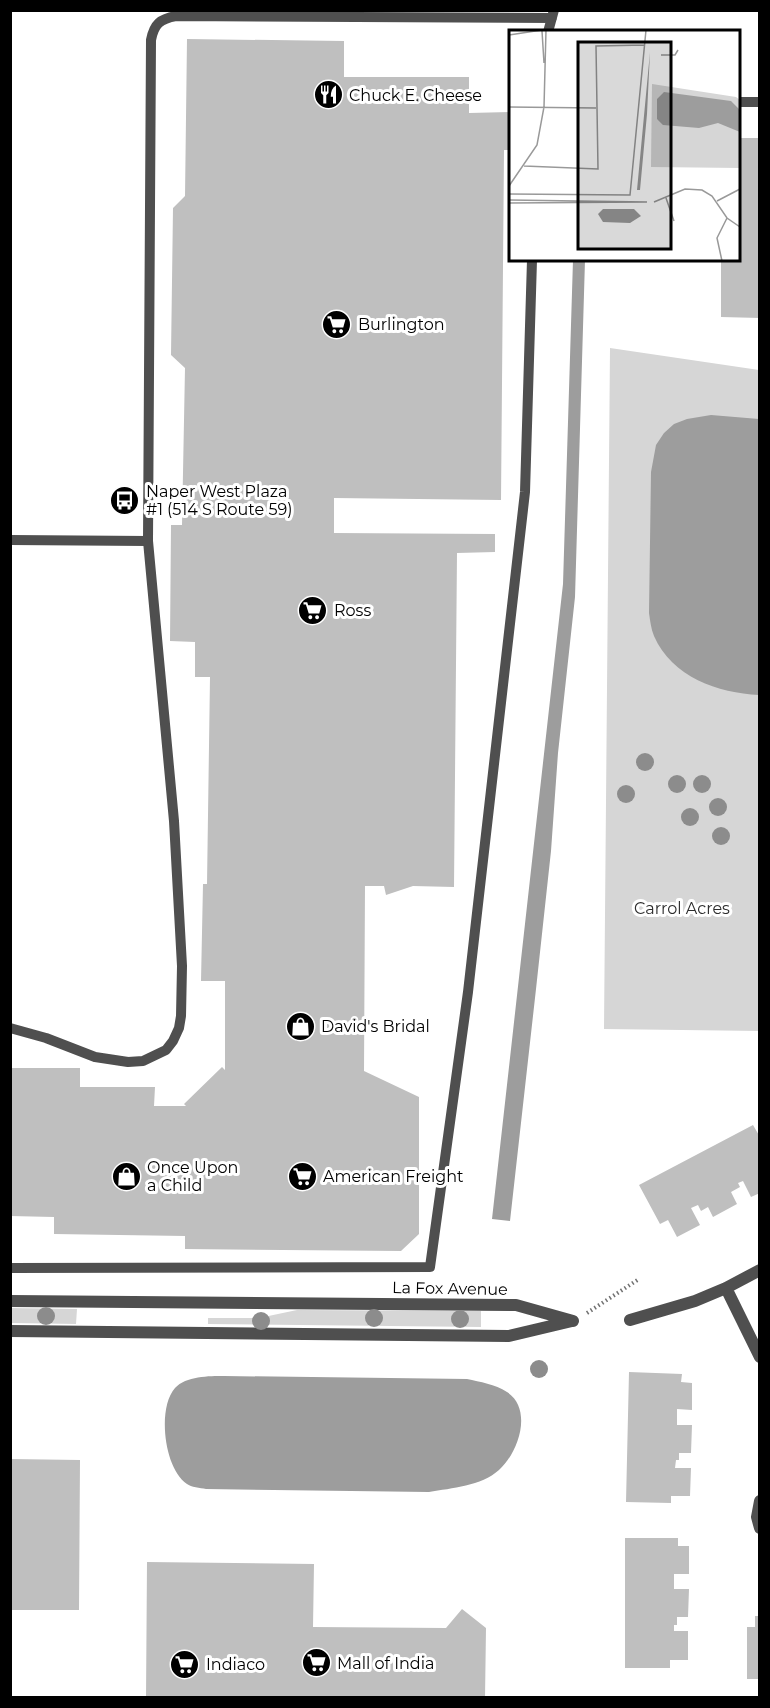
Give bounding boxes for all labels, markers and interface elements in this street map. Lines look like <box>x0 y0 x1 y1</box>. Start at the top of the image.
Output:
inset map <box>509 30 740 261</box>
restaurant icon: Chuck E. Cheese <box>312 79 344 111</box>
place label: Chuck E. Cheese <box>349 86 482 105</box>
supermarket icon: Burlington <box>321 308 353 340</box>
place label: Burlington <box>358 315 445 334</box>
place label: Naper West Plaza #1 (514 S Route 59) <box>146 482 292 519</box>
bus stop icon: Naper West Plaza #1 (514 S Route 59) <box>109 484 141 516</box>
supermarket icon: Ross <box>297 594 329 626</box>
place label: Ross <box>334 601 371 620</box>
park label: Carrol Acres <box>634 899 730 918</box>
shop icon: David's Bridal <box>284 1010 316 1042</box>
place label: David's Bridal <box>321 1017 430 1036</box>
place label: Once Upon a Child <box>147 1158 238 1195</box>
shop icon: Once Upon a Child <box>110 1160 142 1192</box>
supermarket icon: American Freight <box>286 1160 318 1192</box>
place label: American Freight <box>323 1167 464 1186</box>
street label: La Fox Avenue <box>392 1278 508 1299</box>
supermarket icon: Mall of India <box>300 1647 332 1679</box>
supermarket icon: Indiaco <box>169 1648 201 1680</box>
place label: Mall of India <box>337 1654 434 1673</box>
place label: Indiaco <box>206 1655 265 1674</box>

